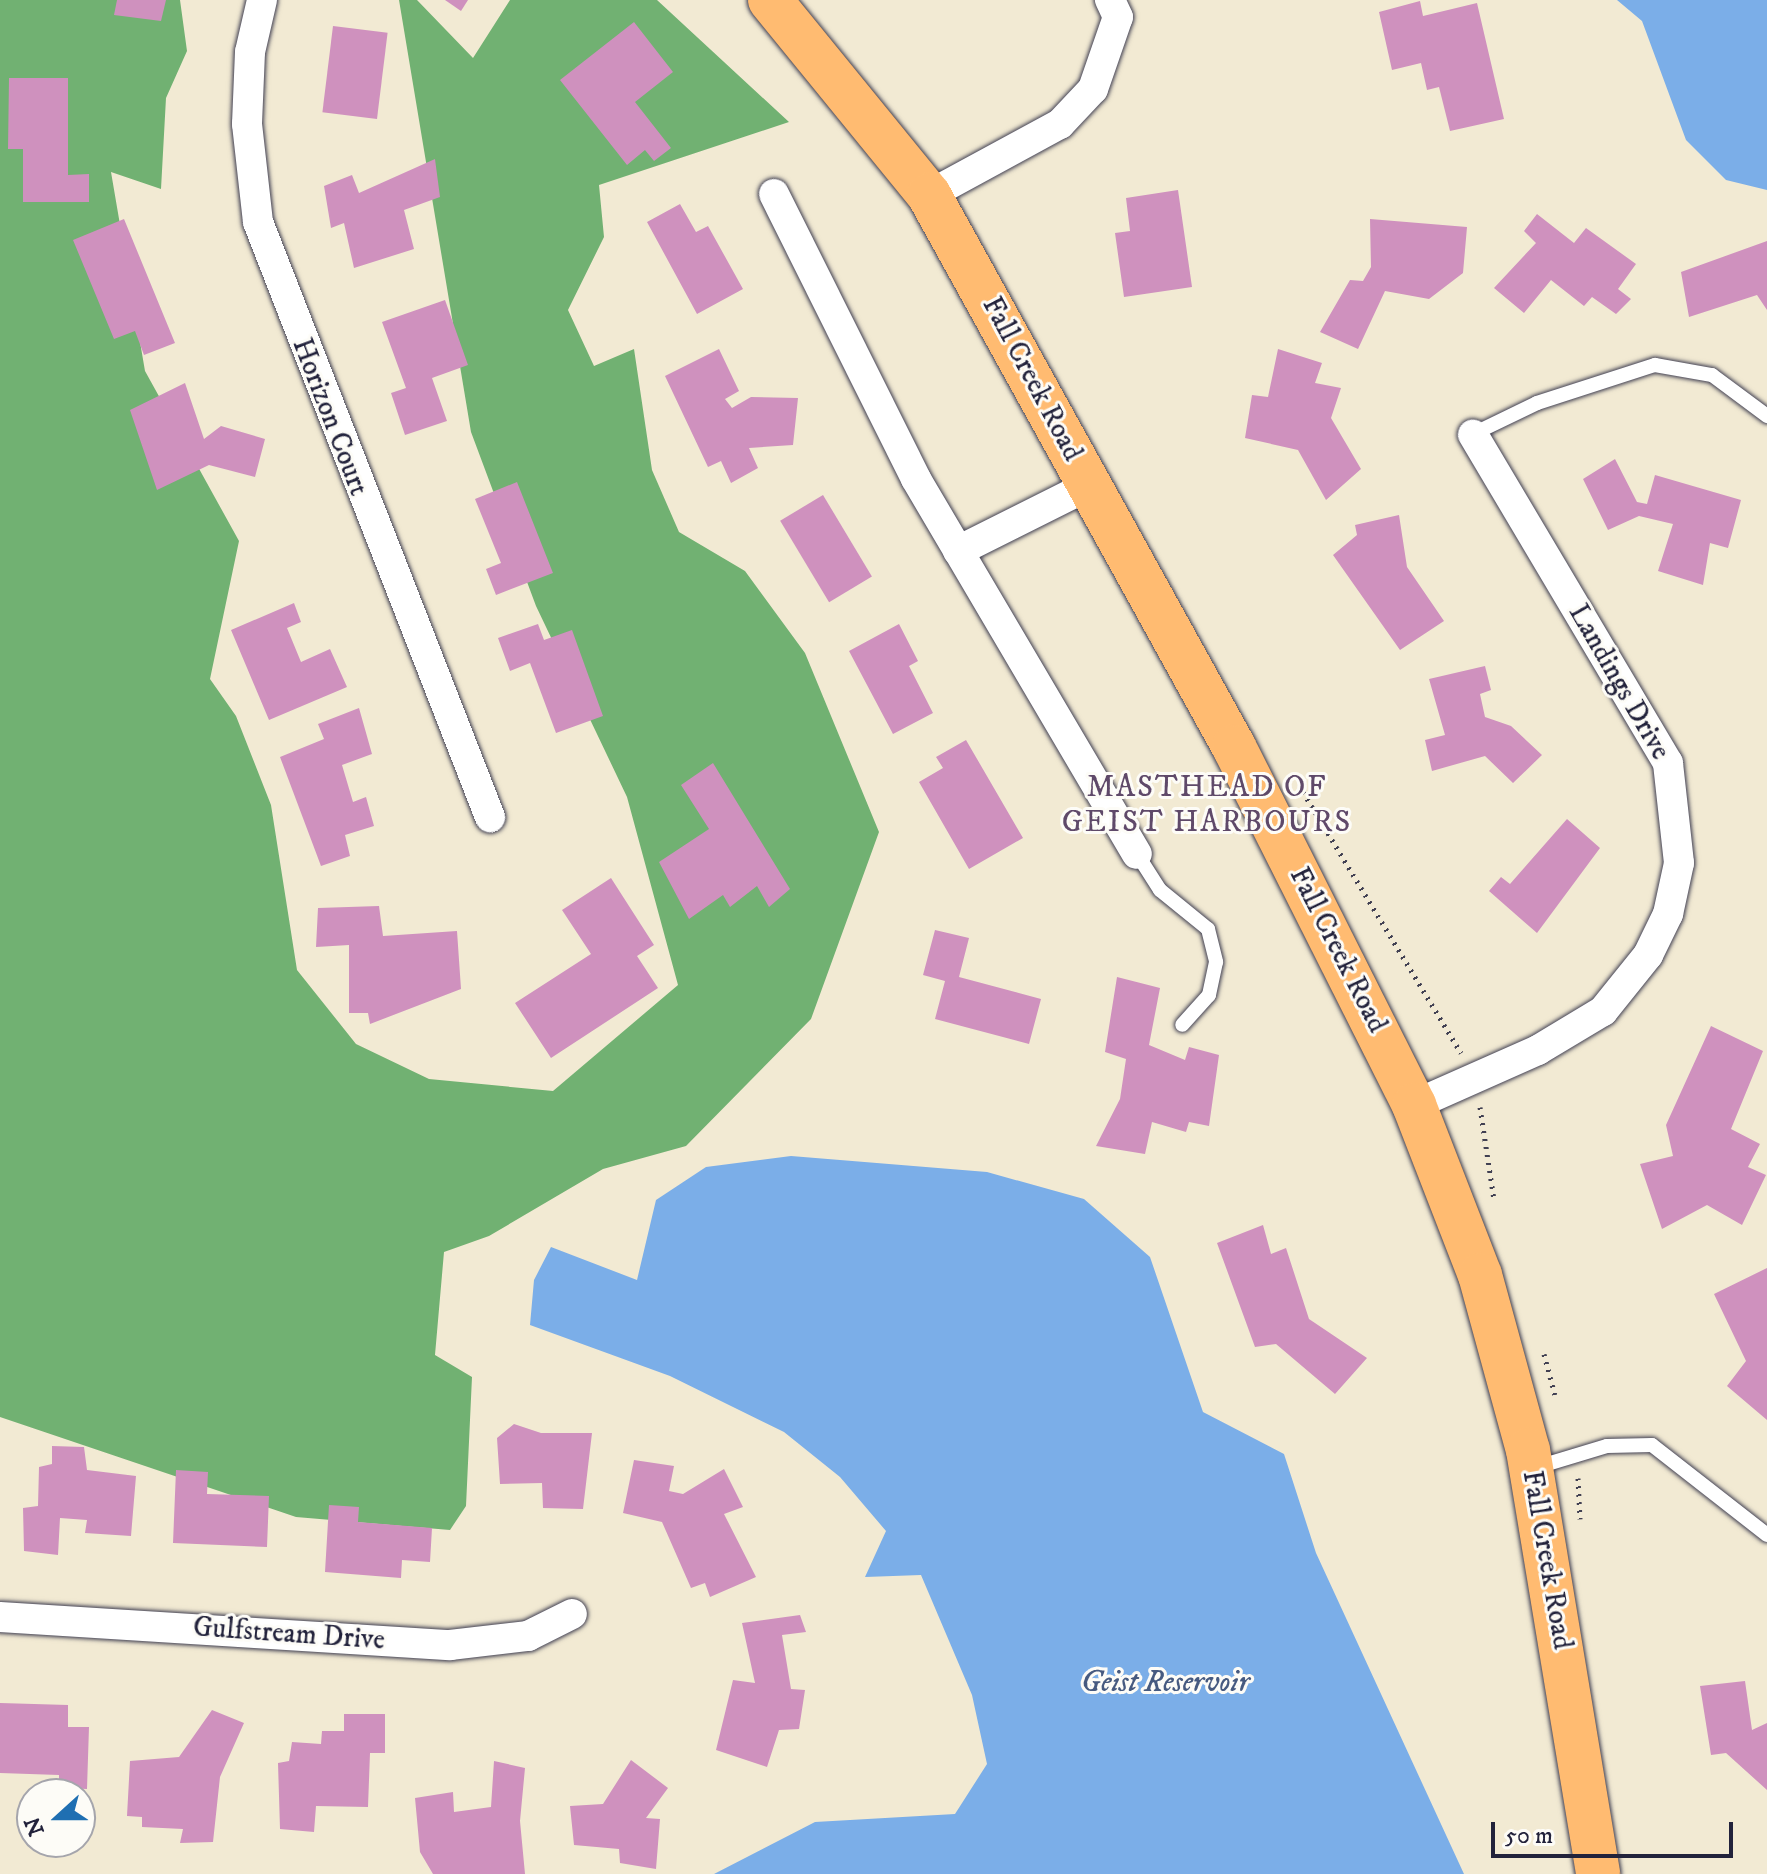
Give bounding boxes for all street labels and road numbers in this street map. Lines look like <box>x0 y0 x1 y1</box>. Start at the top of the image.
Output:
street label: Fall Creek Road <box>975 291 1089 467</box>
street label: Horizon Court <box>285 334 375 500</box>
street label: Landings Drive <box>1561 598 1677 766</box>
street label: Fall Creek Road <box>1282 862 1394 1038</box>
street label: Fall Creek Road <box>1515 1468 1579 1652</box>
street label: Gulfstream Drive <box>192 1611 386 1657</box>

